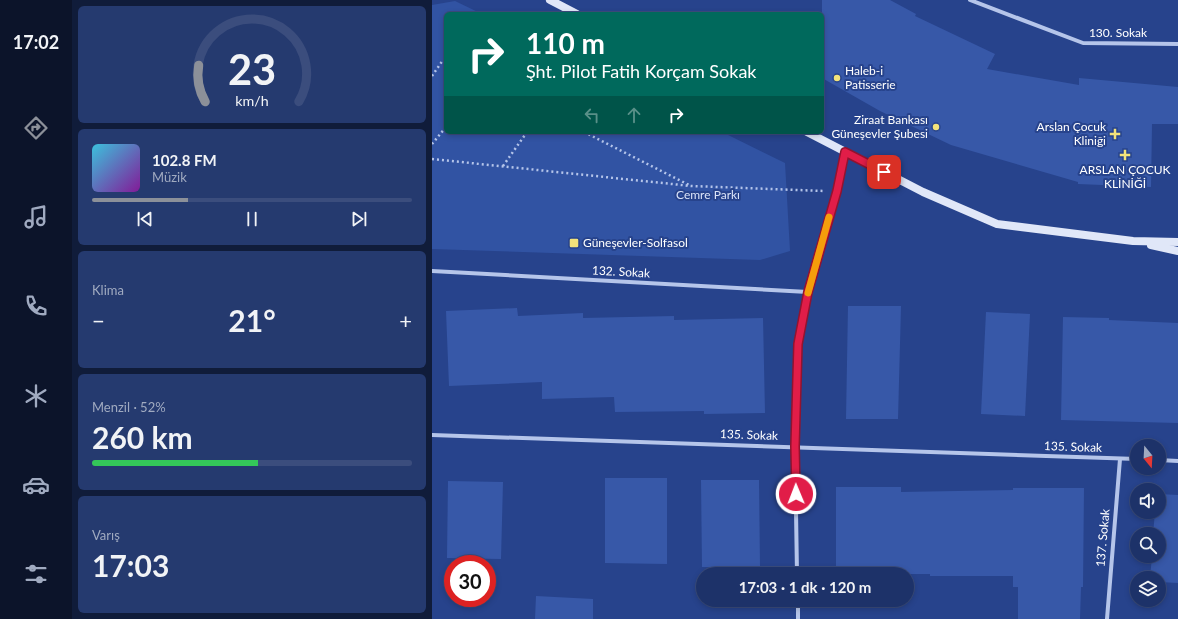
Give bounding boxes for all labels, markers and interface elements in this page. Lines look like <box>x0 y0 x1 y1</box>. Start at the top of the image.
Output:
street label: 130. Sokak <box>1089 25 1148 40</box>
text: 110 m <box>526 26 605 60</box>
icon: right <box>460 28 512 80</box>
text: 17:02 <box>13 31 59 53</box>
text: 23 <box>228 44 276 94</box>
text: Şht. Pilot Fatih Korçam Sokak <box>526 60 756 82</box>
place label: Haleb-i Patisserie <box>845 63 896 92</box>
marker: Haleb-i Patisserie <box>832 73 842 83</box>
text: km/h <box>235 92 269 109</box>
icon: left <box>581 104 603 126</box>
icon: ahead <box>623 104 645 126</box>
icon: right <box>665 104 687 126</box>
place label: Ziraat Bankası Güneşevler Şubesi <box>831 112 928 141</box>
icon: directions <box>22 114 50 142</box>
place label: Arslan Çocuk Kliniği <box>1037 119 1107 148</box>
marker: Ziraat Bankası Güneşevler Şubesi <box>931 122 941 132</box>
marker: Arslan Çocuk Kliniği <box>1109 128 1121 140</box>
marker: ARSLAN ÇOCUK KLİNİĞİ <box>1119 149 1131 161</box>
text: 102.8 FM <box>152 151 217 169</box>
pin <box>867 155 901 189</box>
icon: arrive <box>873 161 895 183</box>
place label: ARSLAN ÇOCUK KLİNİĞİ <box>1080 162 1171 191</box>
text: Müzik <box>152 169 187 185</box>
park label: Cemre Parkı <box>676 187 740 202</box>
icon: music <box>22 203 50 231</box>
icon: previous <box>134 208 156 230</box>
icon: pause <box>241 208 263 230</box>
icon: next <box>348 208 370 230</box>
place label: Güneşevler-Solfasol <box>583 235 688 250</box>
marker: Güneşevler-Solfasol <box>568 237 580 249</box>
street label: 132. Sokak <box>592 262 651 281</box>
text: Klima <box>92 282 124 298</box>
icon: phone <box>22 292 50 320</box>
text: 21° <box>228 302 276 338</box>
text: − <box>92 307 105 334</box>
text: + <box>399 307 412 334</box>
icon: climate <box>22 382 50 410</box>
text: Menzil · 52% <box>92 399 166 415</box>
text: 260 km <box>92 419 193 455</box>
street label: 135. Sokak <box>720 426 779 443</box>
street label: 135. Sokak <box>1044 438 1103 455</box>
north arrow <box>1130 439 1166 475</box>
map controls <box>1130 439 1166 607</box>
icon: car <box>22 471 50 499</box>
position arrow <box>775 473 817 515</box>
button: sound <box>1130 483 1166 519</box>
street label: 137. Sokak <box>1092 507 1113 568</box>
text: Varış <box>92 527 120 543</box>
button: search <box>1130 527 1166 563</box>
text: 17:03 <box>92 547 169 583</box>
speed limit sign: 30 <box>444 555 496 607</box>
icon: filters <box>22 560 50 588</box>
button: layers <box>1130 571 1166 607</box>
text: 17:03 · 1 dk · 120 m <box>739 578 871 596</box>

